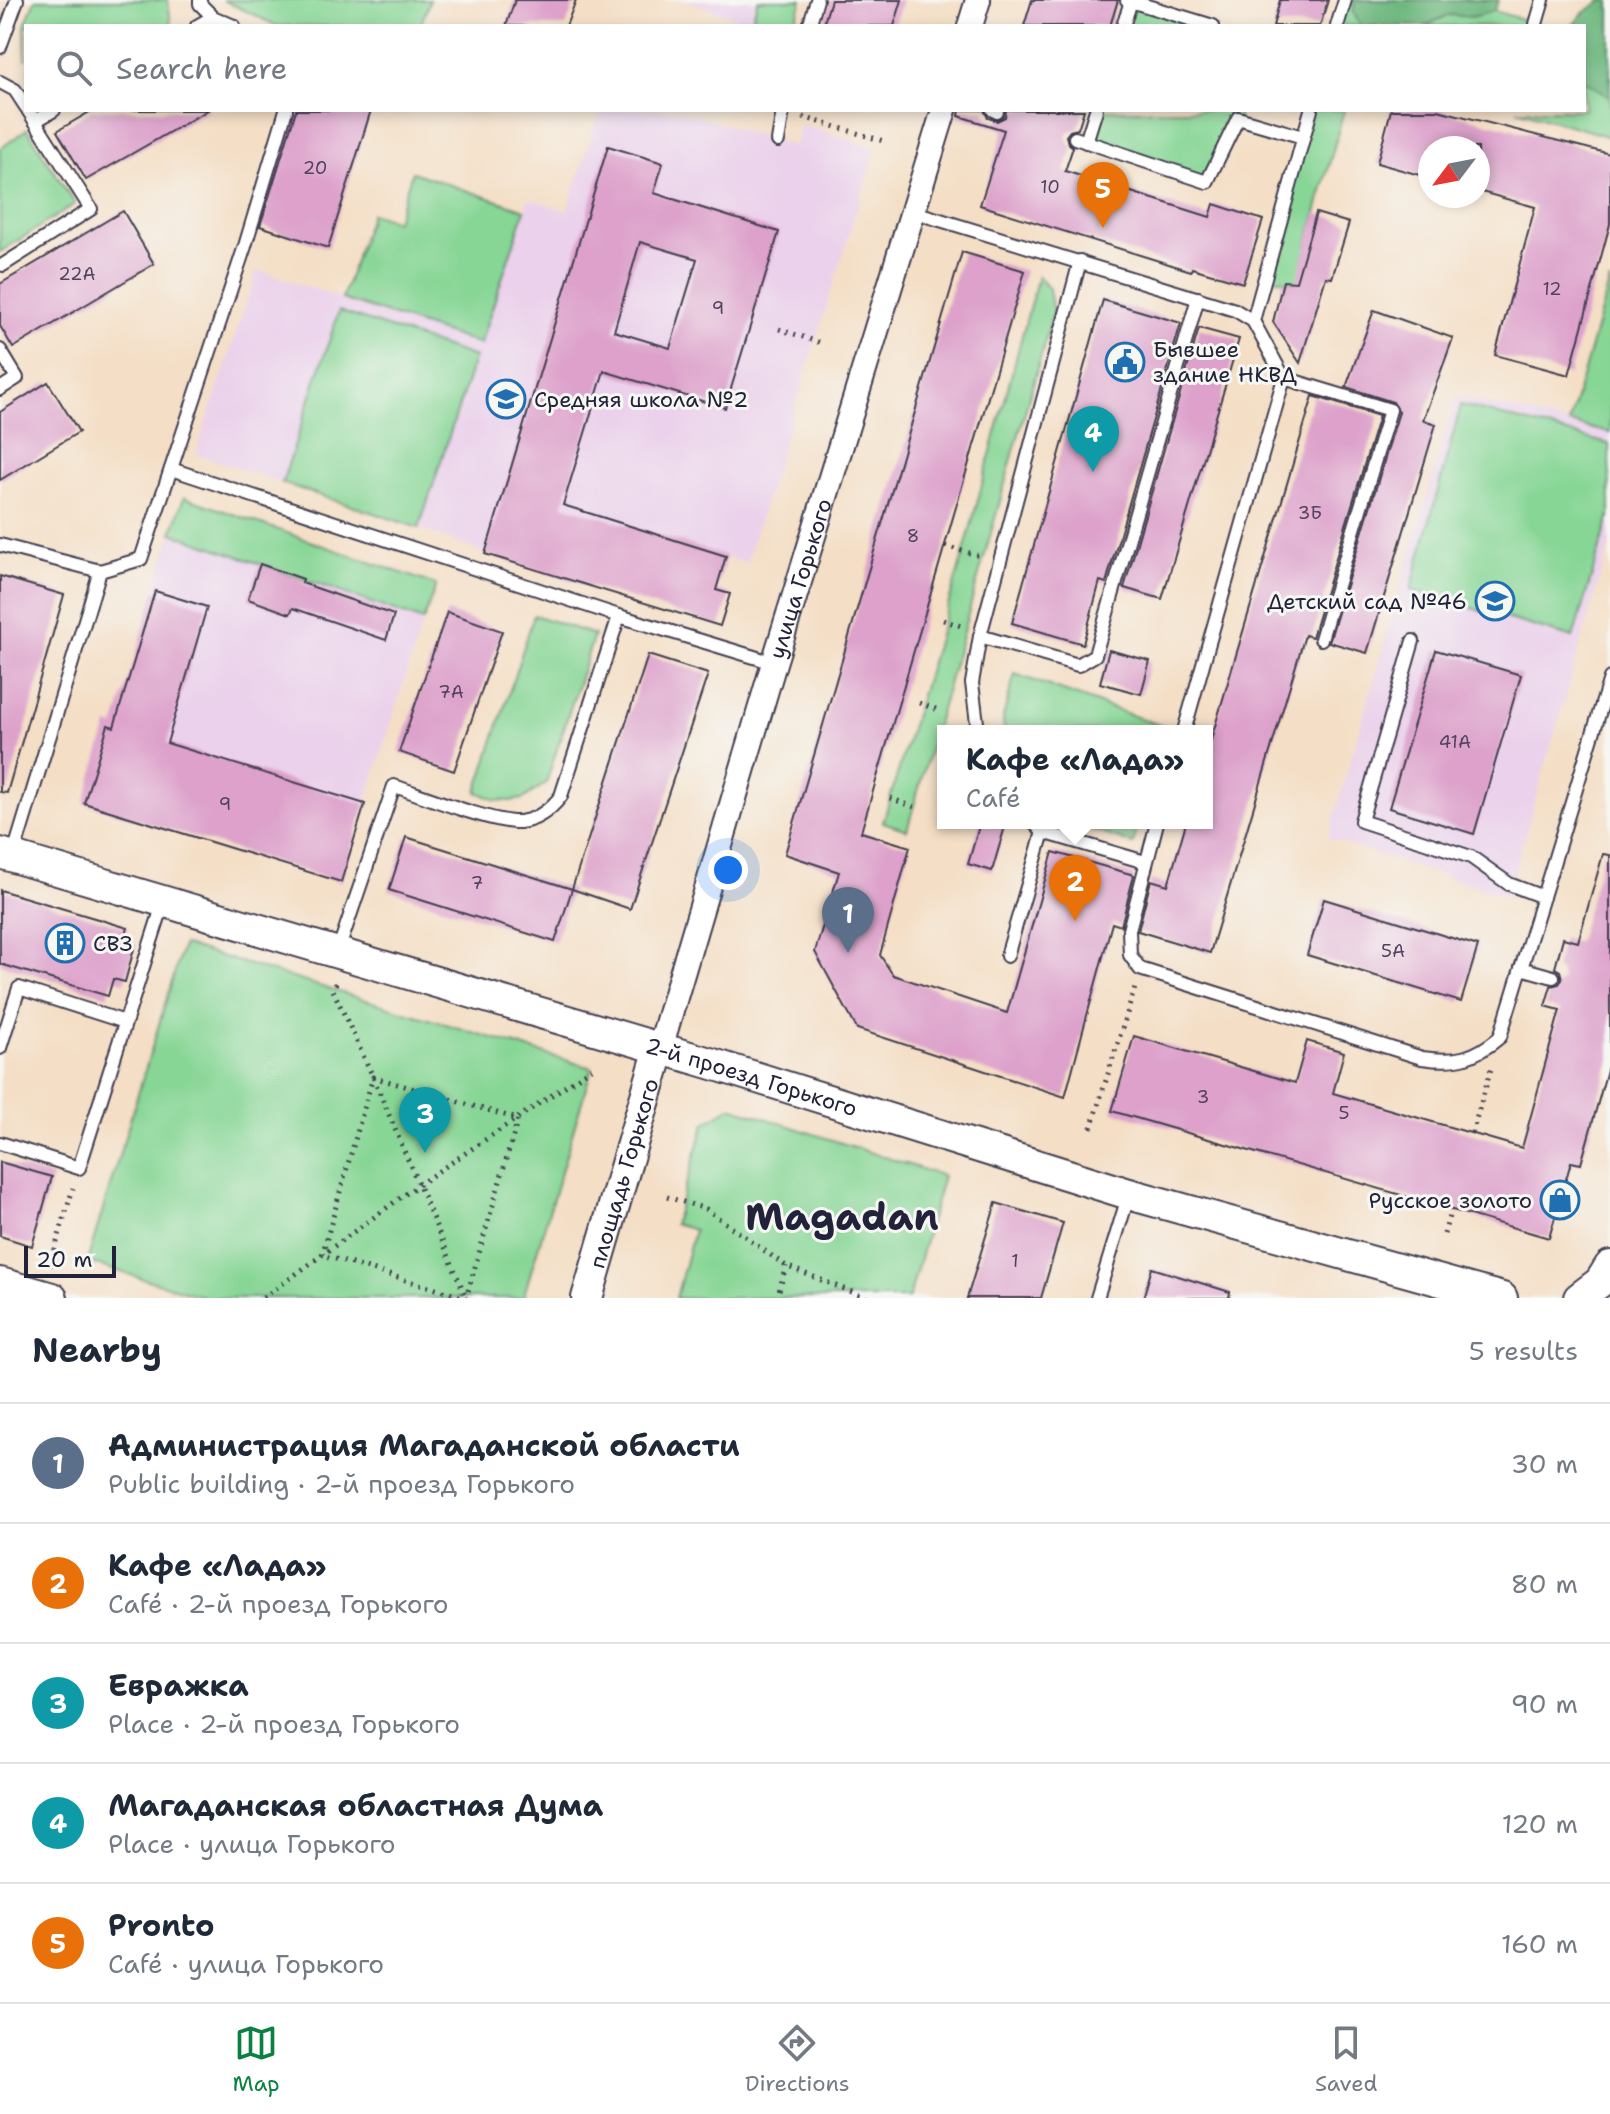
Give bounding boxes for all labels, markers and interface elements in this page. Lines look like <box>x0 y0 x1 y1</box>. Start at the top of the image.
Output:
search box <box>24 24 1586 112</box>
icon: search <box>52 46 96 90</box>
text: Search here <box>116 48 287 89</box>
north arrow <box>1418 136 1490 208</box>
house number: 20 <box>303 156 327 180</box>
pin: 5 <box>1077 162 1129 228</box>
house number: 10 <box>1040 175 1060 199</box>
house number: 22А <box>58 262 96 286</box>
house number: 12 <box>1542 277 1562 301</box>
house number: 9 <box>712 296 724 320</box>
place label: Бывшее здание НКВД <box>1153 335 1297 389</box>
public building icon: Бывшее здание НКВД <box>1104 341 1146 383</box>
school or university icon: Средняя школа №2 <box>485 378 527 420</box>
place label: Средняя школа №2 <box>534 385 748 414</box>
pin: 4 <box>1067 406 1119 472</box>
street label: улица Горького <box>762 495 839 662</box>
house number: 3Б <box>1298 501 1322 525</box>
house number: 8 <box>907 524 919 548</box>
school or university icon: Детский сад №46 <box>1474 580 1516 622</box>
place label: Детский сад №46 <box>1267 587 1467 616</box>
house number: 7А <box>438 680 464 704</box>
popup <box>937 725 1213 829</box>
house number: 41А <box>1439 730 1471 754</box>
text: Кафе «Лада» <box>966 739 1184 780</box>
text: Café <box>966 780 1021 815</box>
house number: 9 <box>219 792 231 816</box>
your location <box>708 850 748 890</box>
pin: 2 <box>1049 855 1101 921</box>
house number: 7 <box>471 871 483 895</box>
pin: 1 <box>822 887 874 953</box>
building icon: СВЗ <box>44 922 86 964</box>
place label: СВЗ <box>93 929 133 958</box>
house number: 5А <box>1381 939 1405 963</box>
street label: 2-й проезд Горького <box>642 1031 861 1123</box>
street label: площадь Горького <box>582 1075 665 1272</box>
house number: 3 <box>1197 1085 1209 1109</box>
pin: 3 <box>399 1087 451 1153</box>
house number: 5 <box>1338 1101 1350 1125</box>
shop icon: Русское золото <box>1539 1179 1581 1221</box>
place label: Русское золото <box>1368 1186 1532 1215</box>
district label: Magadan <box>745 1191 939 1242</box>
scale bar <box>24 1242 116 1278</box>
text: 20 m <box>36 1245 93 1274</box>
house number: 1 <box>1011 1249 1019 1273</box>
text: Nearby <box>32 1327 162 1373</box>
text: 5 results <box>1469 1333 1578 1368</box>
text: Администрация Магаданской области <box>108 1425 740 1466</box>
text: 1 <box>52 1446 64 1481</box>
text: 30 m <box>1511 1446 1578 1481</box>
text: Public building · 2-й проезд Горького <box>108 1466 575 1501</box>
text: Кафе «Лада» <box>108 1545 326 1586</box>
text: 2 <box>49 1566 67 1601</box>
text: 80 m <box>1511 1566 1578 1601</box>
text: Café · 2-й проезд Горького <box>108 1586 449 1621</box>
text: Евражка <box>108 1665 249 1706</box>
text: 3 <box>49 1686 67 1721</box>
text: 90 m <box>1511 1686 1578 1721</box>
text: Place · 2-й проезд Горького <box>108 1706 460 1741</box>
text: Магаданская областная Дума <box>108 1785 603 1826</box>
text: 4 <box>49 1806 67 1841</box>
text: 120 m <box>1502 1806 1578 1841</box>
text: Place · улица Горького <box>108 1826 395 1861</box>
text: Pronto <box>108 1905 214 1946</box>
text: 5 <box>50 1926 66 1961</box>
text: 160 m <box>1501 1926 1578 1961</box>
text: Café · улица Горького <box>108 1946 384 1981</box>
tab: Map <box>233 2021 280 2098</box>
tab: Directions <box>745 2021 850 2098</box>
tab: Saved <box>1315 2021 1377 2098</box>

